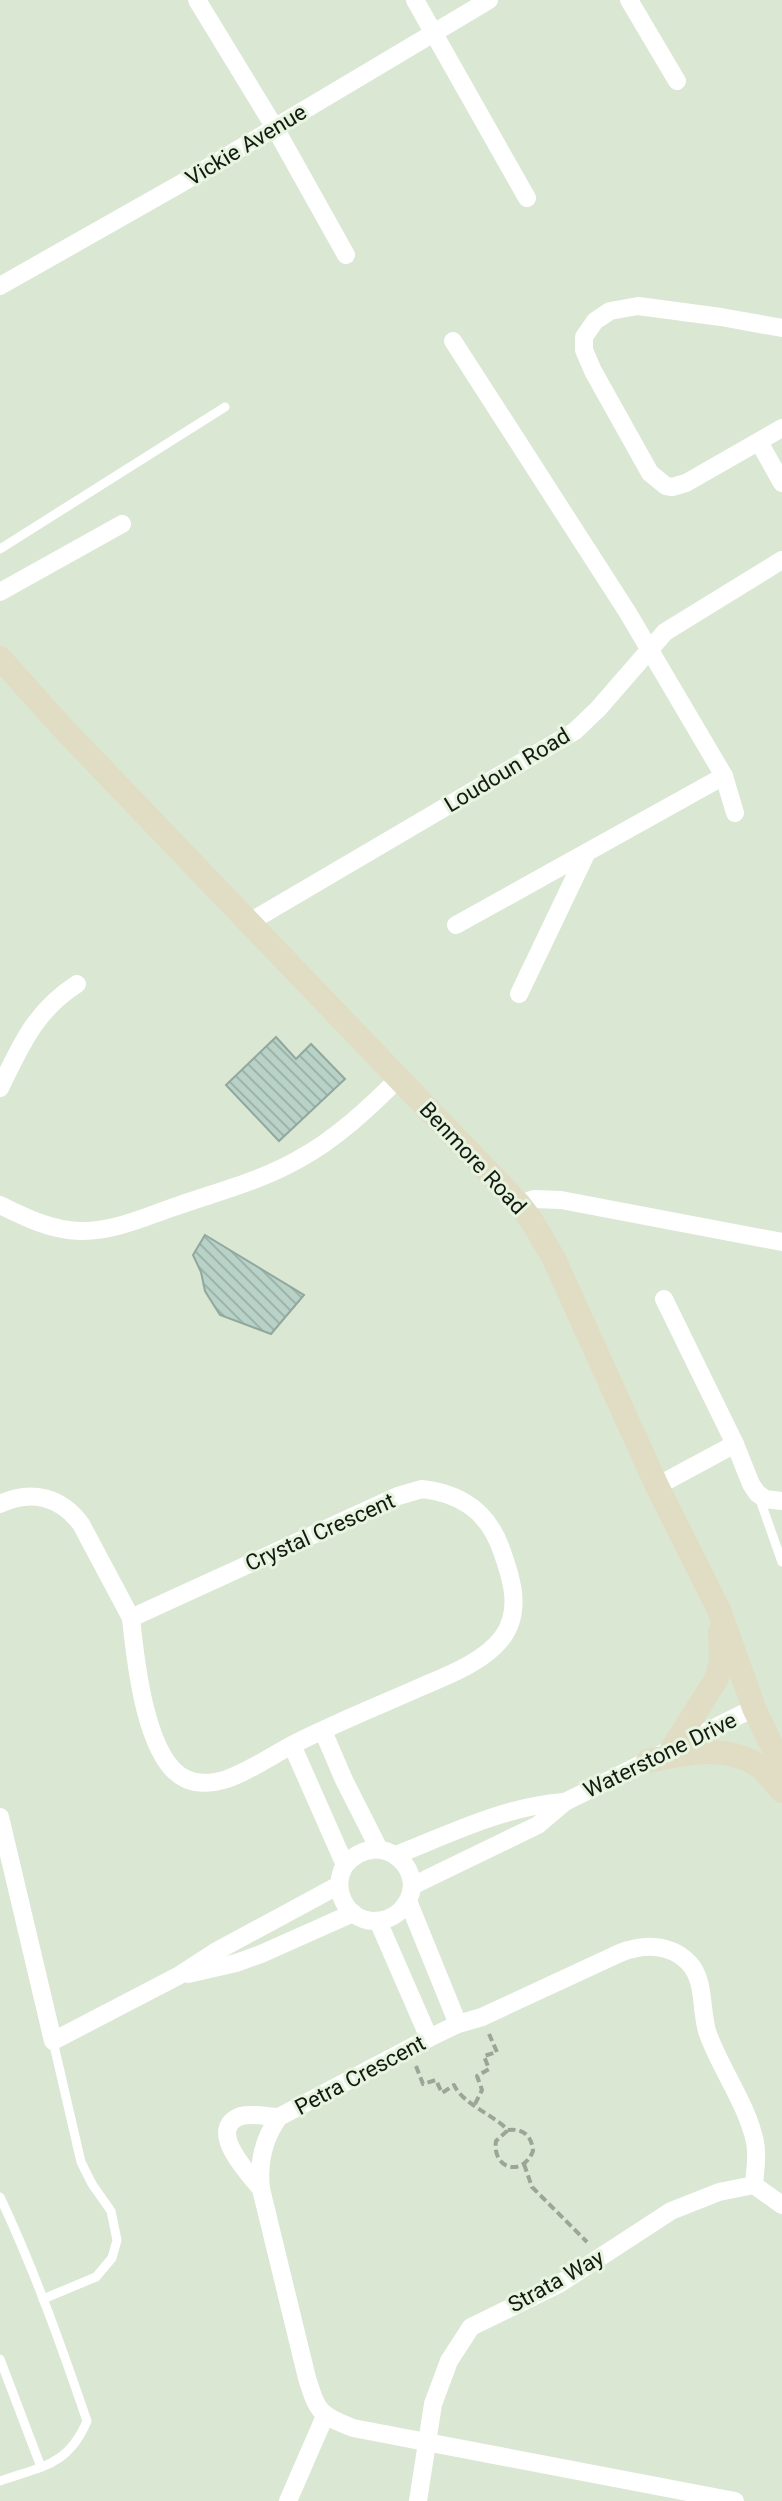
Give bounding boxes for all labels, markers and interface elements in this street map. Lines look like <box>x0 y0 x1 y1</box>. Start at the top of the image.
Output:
street label: Vickie Avenue <box>181 99 311 191</box>
street label: Loudoun Road <box>440 723 574 817</box>
street label: Benmore Road <box>415 1097 531 1219</box>
street label: Crystal Crescent <box>241 1488 399 1576</box>
street label: Waterstone Drive <box>579 1707 741 1803</box>
street label: Petra Crescent <box>290 2030 430 2120</box>
street label: Strata Way <box>504 2244 609 2317</box>

